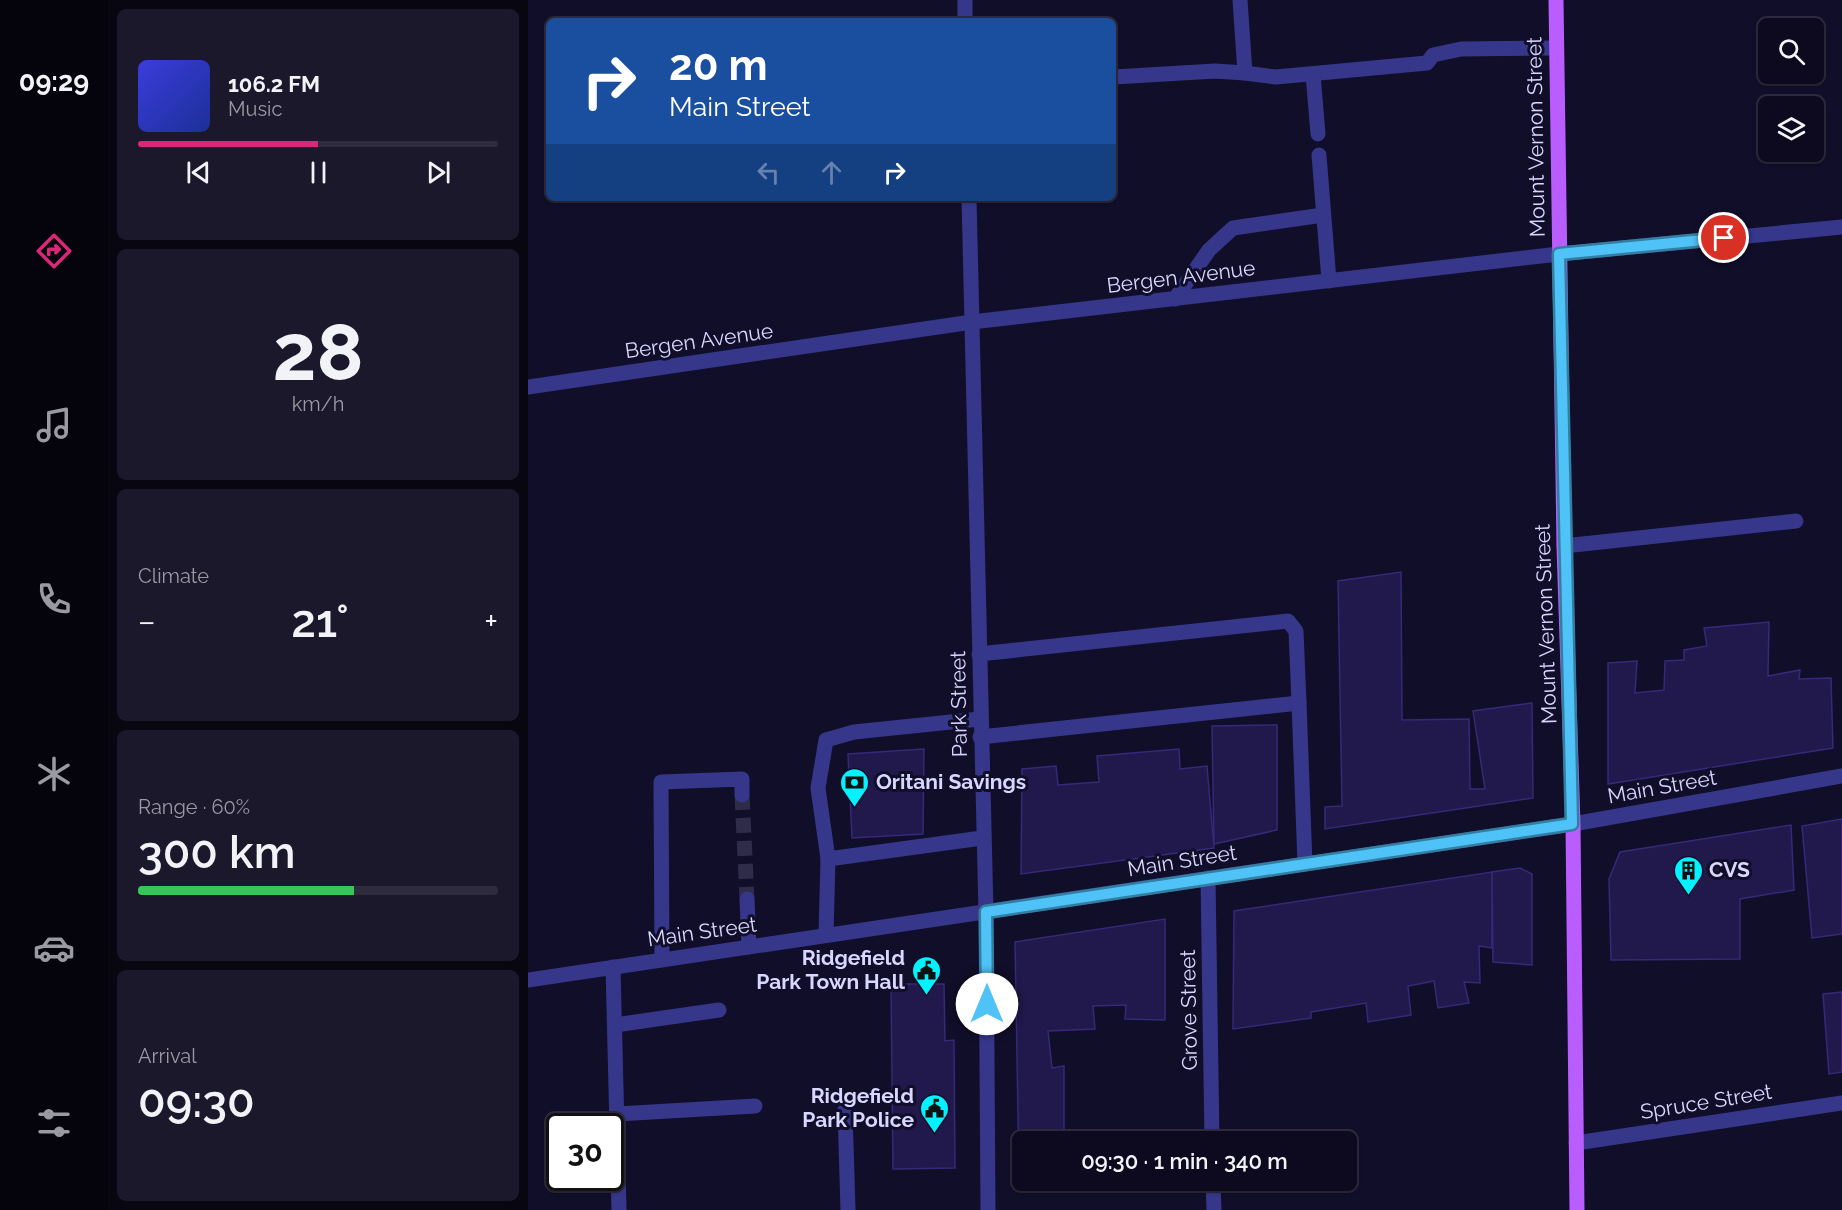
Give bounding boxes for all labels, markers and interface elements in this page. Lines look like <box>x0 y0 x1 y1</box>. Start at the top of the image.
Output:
map controls <box>1758 18 1824 162</box>
button: search <box>1758 18 1824 84</box>
street label: Mount Vernon Street <box>1521 37 1550 237</box>
text: 20 m <box>669 41 768 90</box>
icon: right <box>570 42 648 120</box>
text: 09:29 <box>19 66 89 97</box>
text: 106.2 FM <box>228 71 320 97</box>
text: Main Street <box>669 91 811 122</box>
button: layers <box>1758 96 1824 162</box>
text: Music <box>228 97 282 121</box>
icon: previous <box>182 156 215 189</box>
icon: pause <box>302 156 335 189</box>
icon: next <box>422 156 455 189</box>
icon: left <box>752 156 785 189</box>
icon: ahead <box>815 156 848 189</box>
icon: right <box>878 156 911 189</box>
pin <box>1698 212 1749 263</box>
icon: arrive <box>1707 221 1740 254</box>
icon: directions <box>33 230 75 272</box>
street label: Bergen Avenue <box>1105 255 1257 298</box>
text: 28 <box>272 307 364 398</box>
street label: Bergen Avenue <box>623 318 775 363</box>
text: km/h <box>292 392 344 416</box>
icon: music <box>33 404 75 446</box>
street label: Mount Vernon Street <box>1530 524 1561 724</box>
text: Climate <box>138 564 209 588</box>
icon: phone <box>33 578 75 620</box>
text: 21° <box>291 595 349 648</box>
text: − <box>138 602 156 641</box>
text: + <box>484 602 498 641</box>
street label: Park Street <box>945 651 972 757</box>
icon: climate <box>33 753 75 795</box>
street label: Main Street <box>1606 765 1718 808</box>
bank icon: Oritani Savings <box>839 766 871 808</box>
place label: Oritani Savings <box>876 769 1026 794</box>
text: Range · 60% <box>138 795 250 819</box>
text: 300 km <box>138 826 295 879</box>
street label: Main Street <box>1126 840 1238 881</box>
building icon: CVS <box>1672 854 1704 896</box>
place label: CVS <box>1709 857 1750 882</box>
street label: Main Street <box>646 911 758 952</box>
icon: car <box>33 927 75 969</box>
place label: Ridgefield Park Town Hall <box>756 945 905 994</box>
street label: Grove Street <box>1175 949 1202 1071</box>
public building icon: Ridgefield Park Town Hall <box>910 954 942 996</box>
position arrow <box>955 972 1019 1036</box>
text: Arrival <box>138 1044 197 1068</box>
text: 09:30 <box>138 1075 255 1128</box>
street label: Spruce Street <box>1638 1079 1773 1124</box>
place label: Ridgefield Park Police <box>802 1083 914 1132</box>
public building icon: Ridgefield Park Police <box>919 1092 951 1134</box>
icon: filters <box>33 1102 75 1144</box>
speed limit sign: 30 <box>546 1113 624 1191</box>
text: 09:30 · 1 min · 340 m <box>1081 1148 1288 1174</box>

